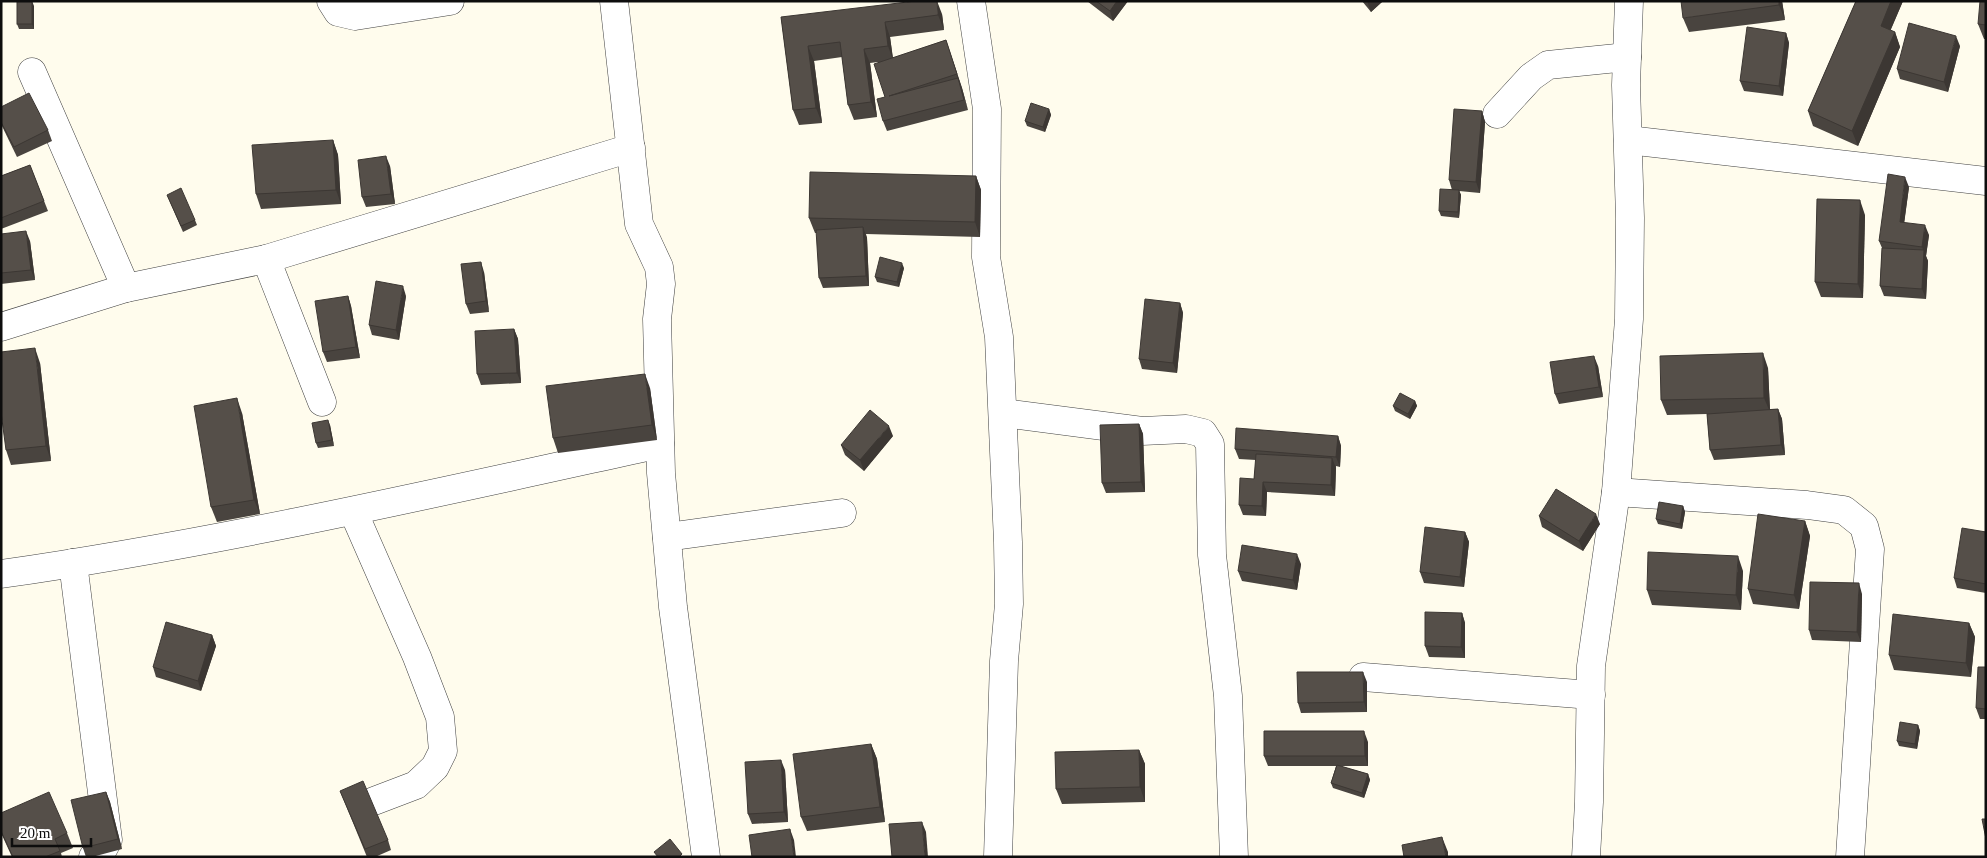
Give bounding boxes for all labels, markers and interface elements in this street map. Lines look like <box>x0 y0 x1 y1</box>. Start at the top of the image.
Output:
scale bar <box>12 816 91 848</box>
text: 20 m <box>20 825 51 841</box>

